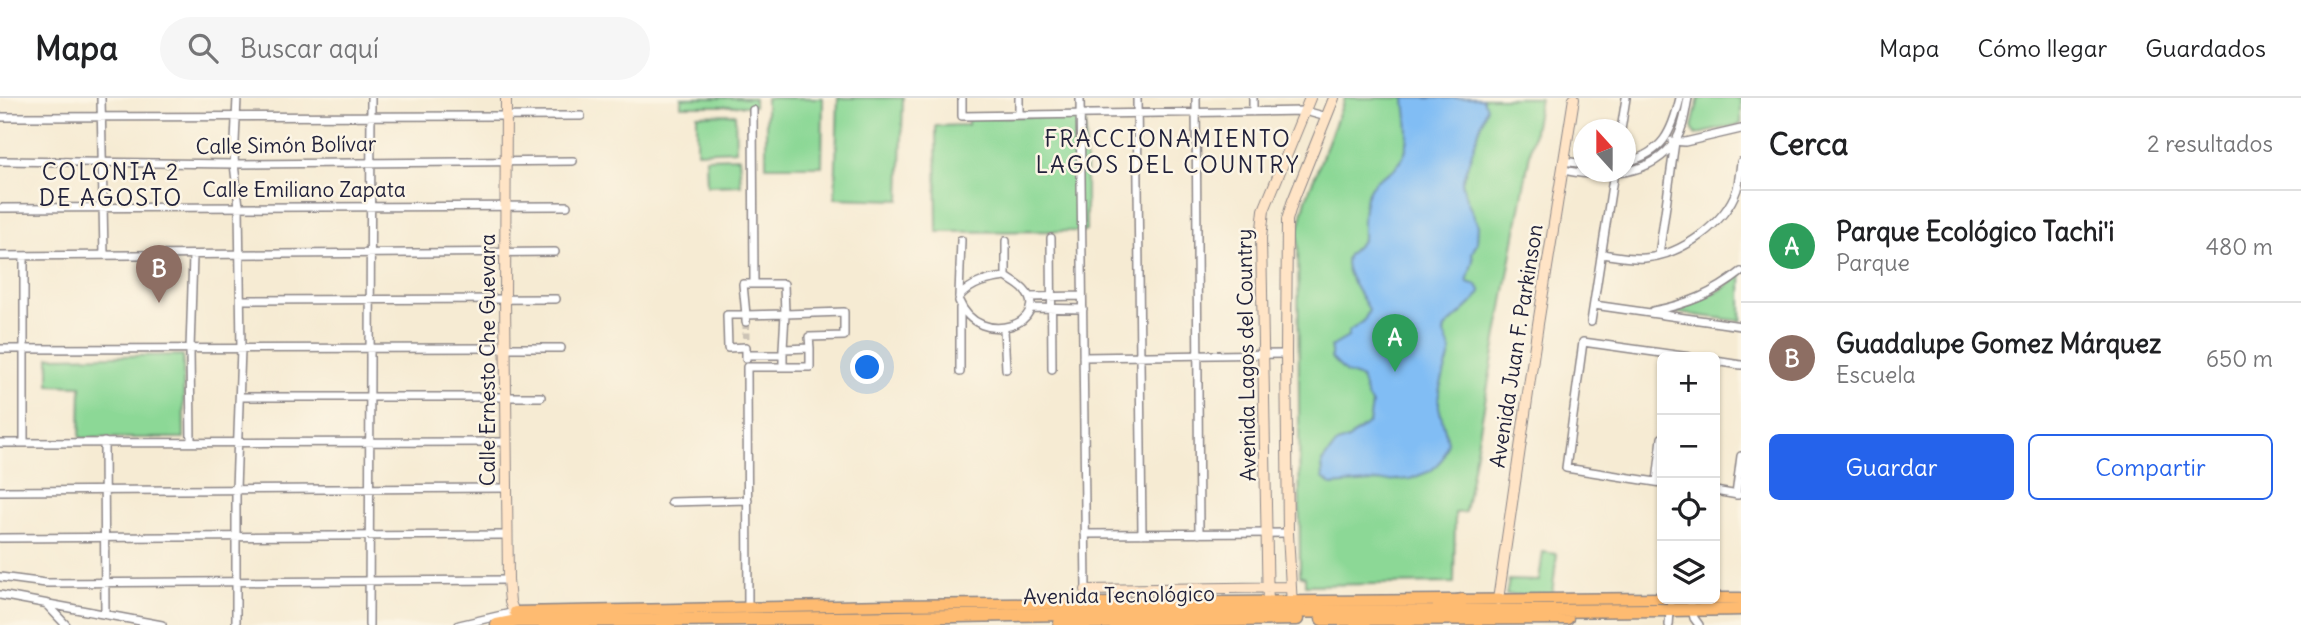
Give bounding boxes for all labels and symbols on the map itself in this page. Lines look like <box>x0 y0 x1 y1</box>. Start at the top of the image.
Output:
north arrow <box>1573 119 1636 182</box>
district label: FRACCIONAMIENTO LAGOS DEL COUNTRY <box>1035 124 1301 179</box>
street label: Calle Simón Bolívar <box>195 130 377 160</box>
district label: COLONIA 2 DE AGOSTO <box>39 157 183 212</box>
street label: Calle Emiliano Zapata <box>202 176 406 203</box>
street label: Avenida Juan F. Parkinson <box>1483 222 1549 470</box>
street label: Avenida Lagos del Country <box>1230 228 1262 482</box>
street label: Calle Ernesto Che Guevara <box>474 234 501 486</box>
pin: B <box>136 245 182 303</box>
pin: A <box>1372 314 1418 372</box>
your location <box>850 350 884 384</box>
street label: Avenida Tecnológico <box>1023 580 1215 610</box>

